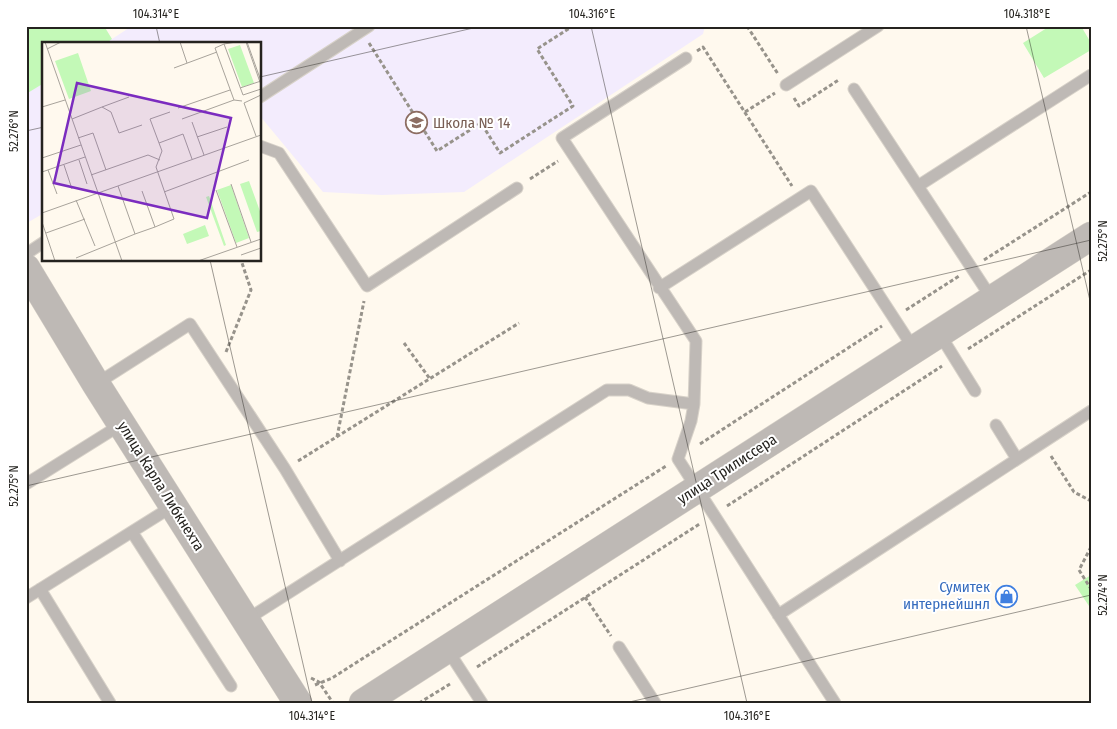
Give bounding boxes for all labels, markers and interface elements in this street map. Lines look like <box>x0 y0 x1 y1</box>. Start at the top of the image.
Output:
text: 104.314°E <box>133 7 179 21</box>
text: 104.316°E <box>569 7 616 21</box>
text: 104.318°E <box>1004 7 1051 21</box>
inset map <box>42 42 261 261</box>
text: 52.276°N <box>7 110 21 152</box>
school or university icon: Школа № 14 <box>405 111 429 135</box>
place label: Школа № 14 <box>433 114 510 132</box>
text: 52.275°N <box>1096 220 1110 262</box>
street label: улица Карла Либкнехта <box>114 418 208 554</box>
street label: улица Трилиссера <box>674 430 780 508</box>
text: 52.275°N <box>7 465 21 507</box>
text: 52.274°N <box>1096 574 1110 616</box>
place label: Сумитек интернейшнл <box>903 578 990 613</box>
shop icon: Сумитек интернейшнл <box>994 584 1018 608</box>
text: 104.314°E <box>289 709 335 723</box>
text: 104.316°E <box>724 709 771 723</box>

